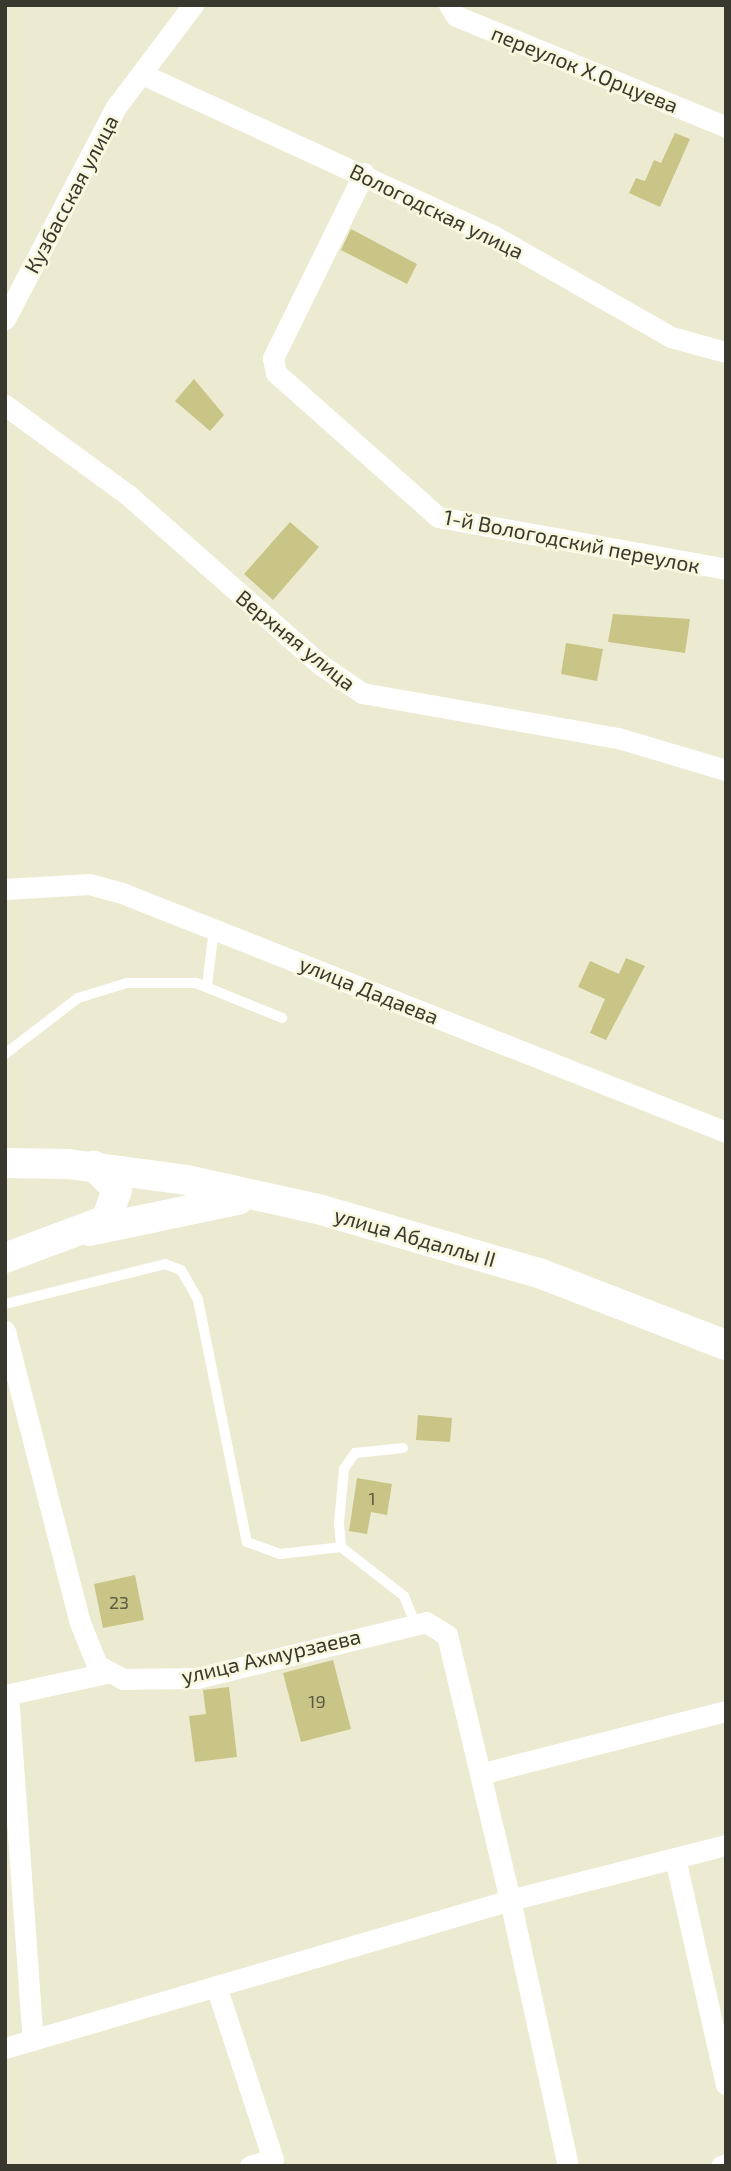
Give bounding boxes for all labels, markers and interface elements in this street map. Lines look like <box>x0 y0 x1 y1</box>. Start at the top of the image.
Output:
street label: переулок Х.Орцуева <box>488 20 682 118</box>
street label: Кузбасская улица <box>19 111 123 277</box>
street label: Вологодская улица <box>346 158 528 264</box>
street label: 1-й Вологодский переулок <box>442 504 702 578</box>
street label: Верхняя улица <box>231 584 361 696</box>
street label: улица Дадаева <box>296 951 442 1029</box>
street label: улица Абдаллы II <box>331 1202 499 1272</box>
house number: 1 <box>368 1487 376 1509</box>
house number: 23 <box>109 1591 129 1613</box>
street label: улица Ахмурзаева <box>179 1623 363 1689</box>
house number: 19 <box>308 1690 326 1712</box>

